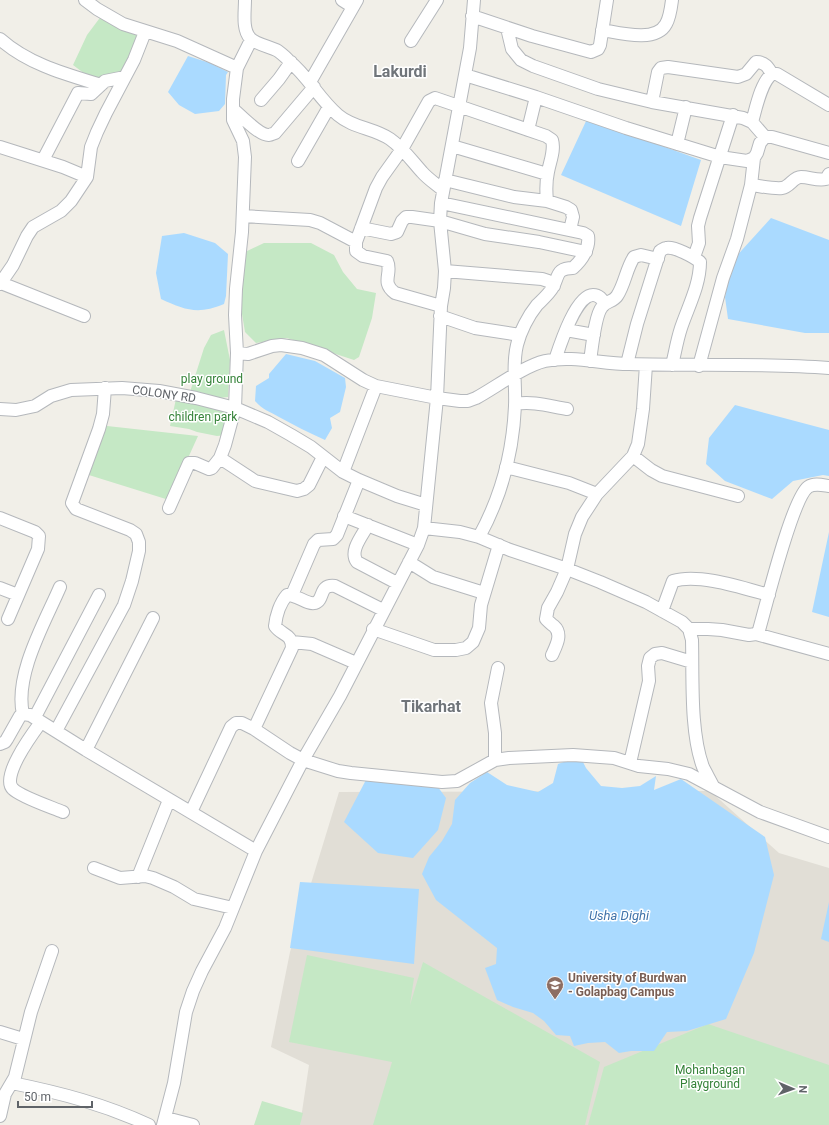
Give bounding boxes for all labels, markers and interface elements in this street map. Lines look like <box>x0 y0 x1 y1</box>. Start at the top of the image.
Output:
district label: Lakurdi <box>373 62 427 81</box>
park label: play ground <box>181 372 243 386</box>
street label: COLONY RD <box>131 383 197 405</box>
park label: children park <box>169 410 238 424</box>
district label: Tikarhat <box>401 697 462 716</box>
water label: Usha Dighi <box>589 908 650 923</box>
place label: University of Burdwan - Golapbag Campus <box>568 971 687 999</box>
school or university icon: University of Burdwan - Golapbag Campus <box>545 975 565 1000</box>
park label: Mohanbagan Playground <box>675 1063 745 1091</box>
north arrow <box>773 1069 813 1109</box>
scale bar <box>18 1083 92 1109</box>
text: N <box>796 1085 809 1094</box>
text: 50 m <box>24 1090 51 1104</box>

